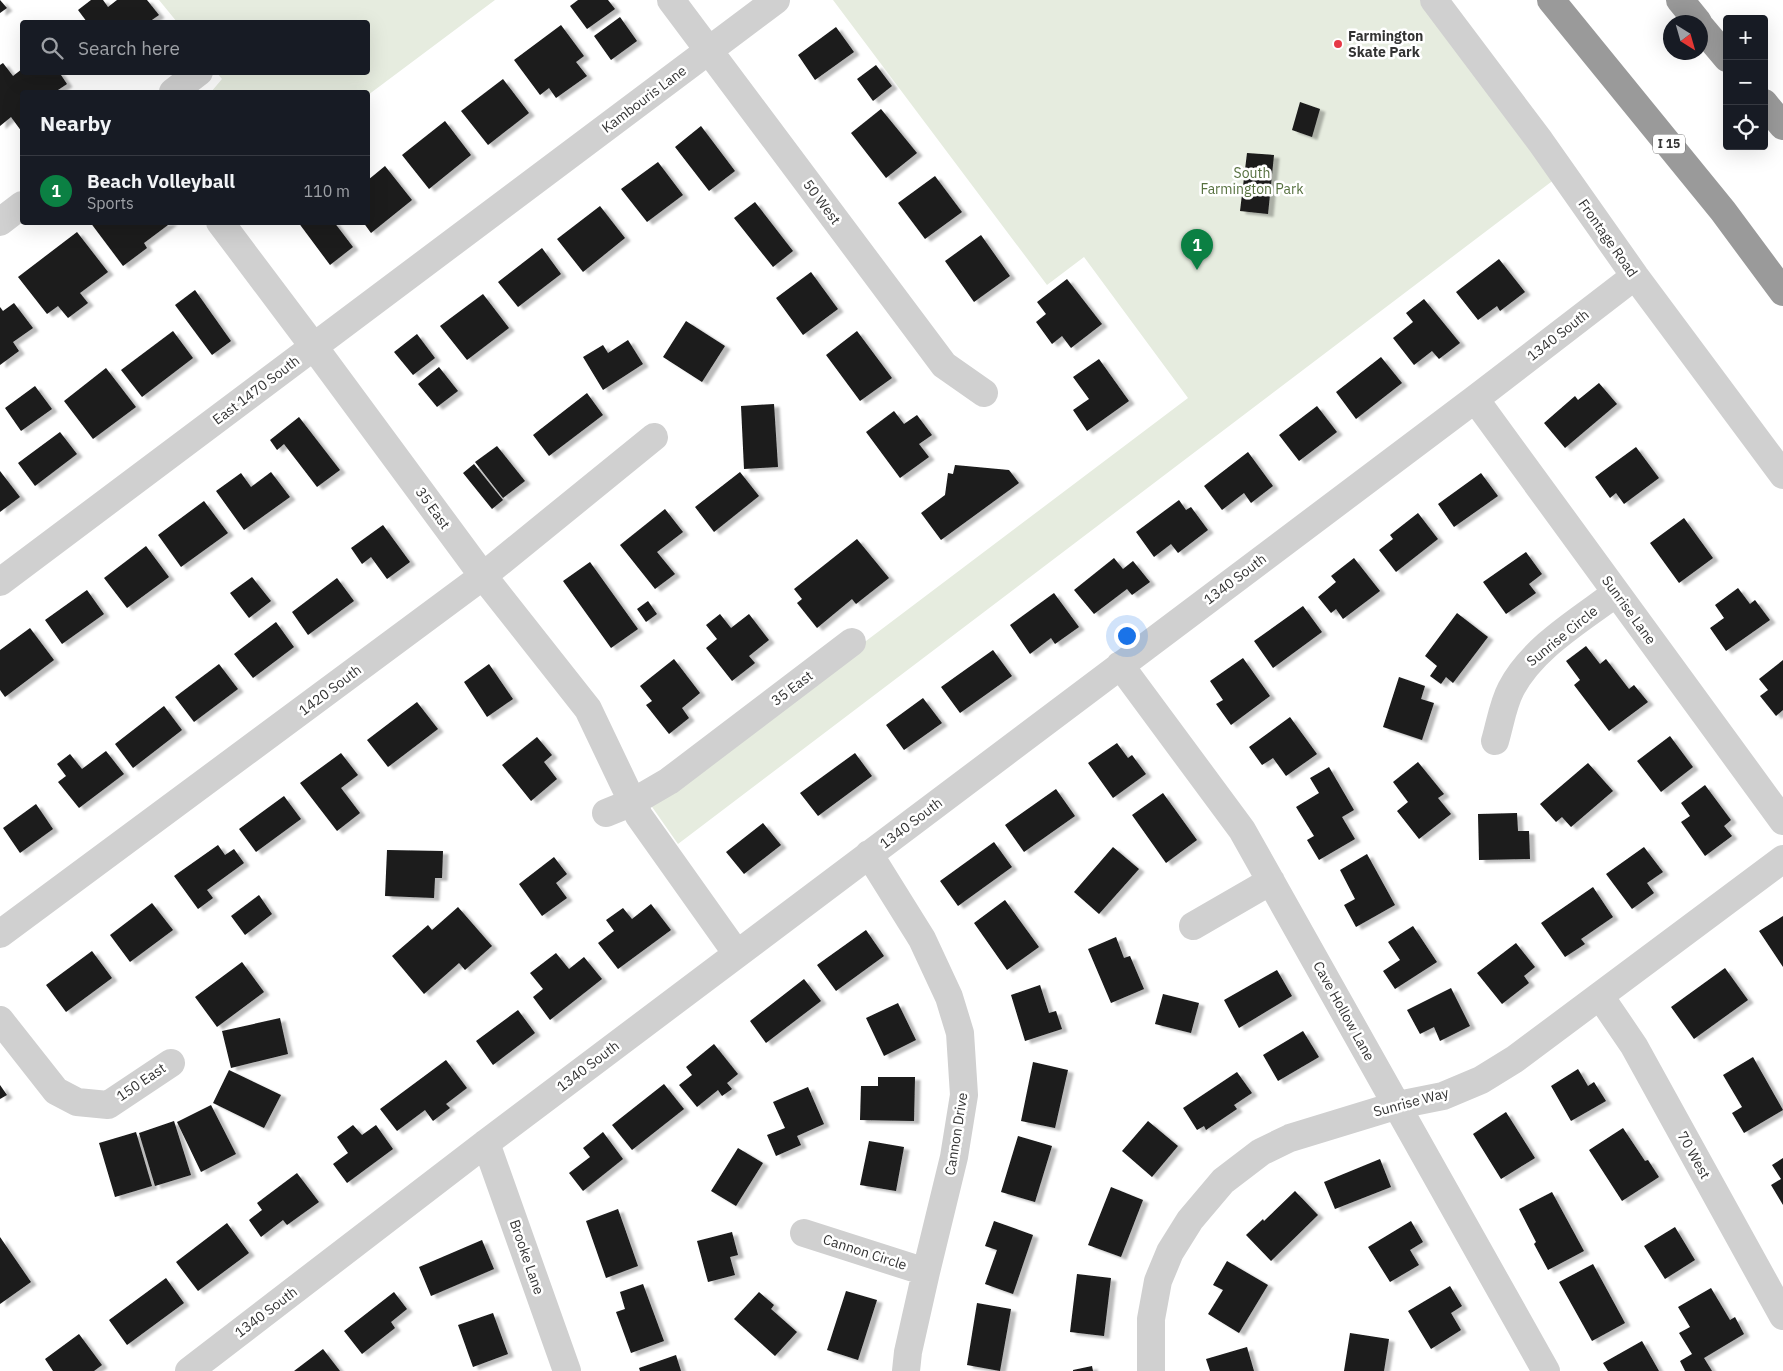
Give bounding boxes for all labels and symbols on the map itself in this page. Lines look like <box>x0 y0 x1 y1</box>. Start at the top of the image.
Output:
north arrow <box>1663 15 1708 60</box>
place label: Farmington Skate Park <box>1348 27 1423 61</box>
marker: Farmington Skate Park <box>1332 38 1344 50</box>
street label: Kambouris Lane <box>598 61 690 137</box>
road number: I 15 <box>1653 134 1685 154</box>
park label: South Farmington Park <box>1200 164 1304 198</box>
street label: 50 West <box>799 176 845 228</box>
street label: Frontage Road <box>1574 195 1642 281</box>
pin: 1 <box>1181 229 1213 270</box>
street label: 1340 South <box>1523 305 1593 365</box>
street label: East 1470 South <box>209 351 303 429</box>
street label: 35 East <box>412 484 454 533</box>
street label: 1340 South <box>1200 550 1270 608</box>
street label: Sunrise Lane <box>1598 572 1660 648</box>
street label: Sunrise Circle <box>1523 602 1601 670</box>
your location <box>1114 623 1140 649</box>
street label: 1420 South <box>295 661 365 719</box>
street label: 35 East <box>768 667 816 709</box>
street label: 1340 South <box>876 794 946 852</box>
street label: Cave Hollow Lane <box>1309 958 1379 1064</box>
street label: 1340 South <box>553 1037 623 1095</box>
street label: 150 East <box>113 1059 169 1105</box>
street label: Sunrise Way <box>1371 1083 1451 1121</box>
street label: Cannon Drive <box>941 1091 971 1177</box>
street label: 70 West <box>1674 1128 1714 1182</box>
street label: Brooke Lane <box>506 1217 548 1297</box>
street label: Cannon Circle <box>821 1230 909 1274</box>
street label: 1340 South <box>231 1283 301 1341</box>

